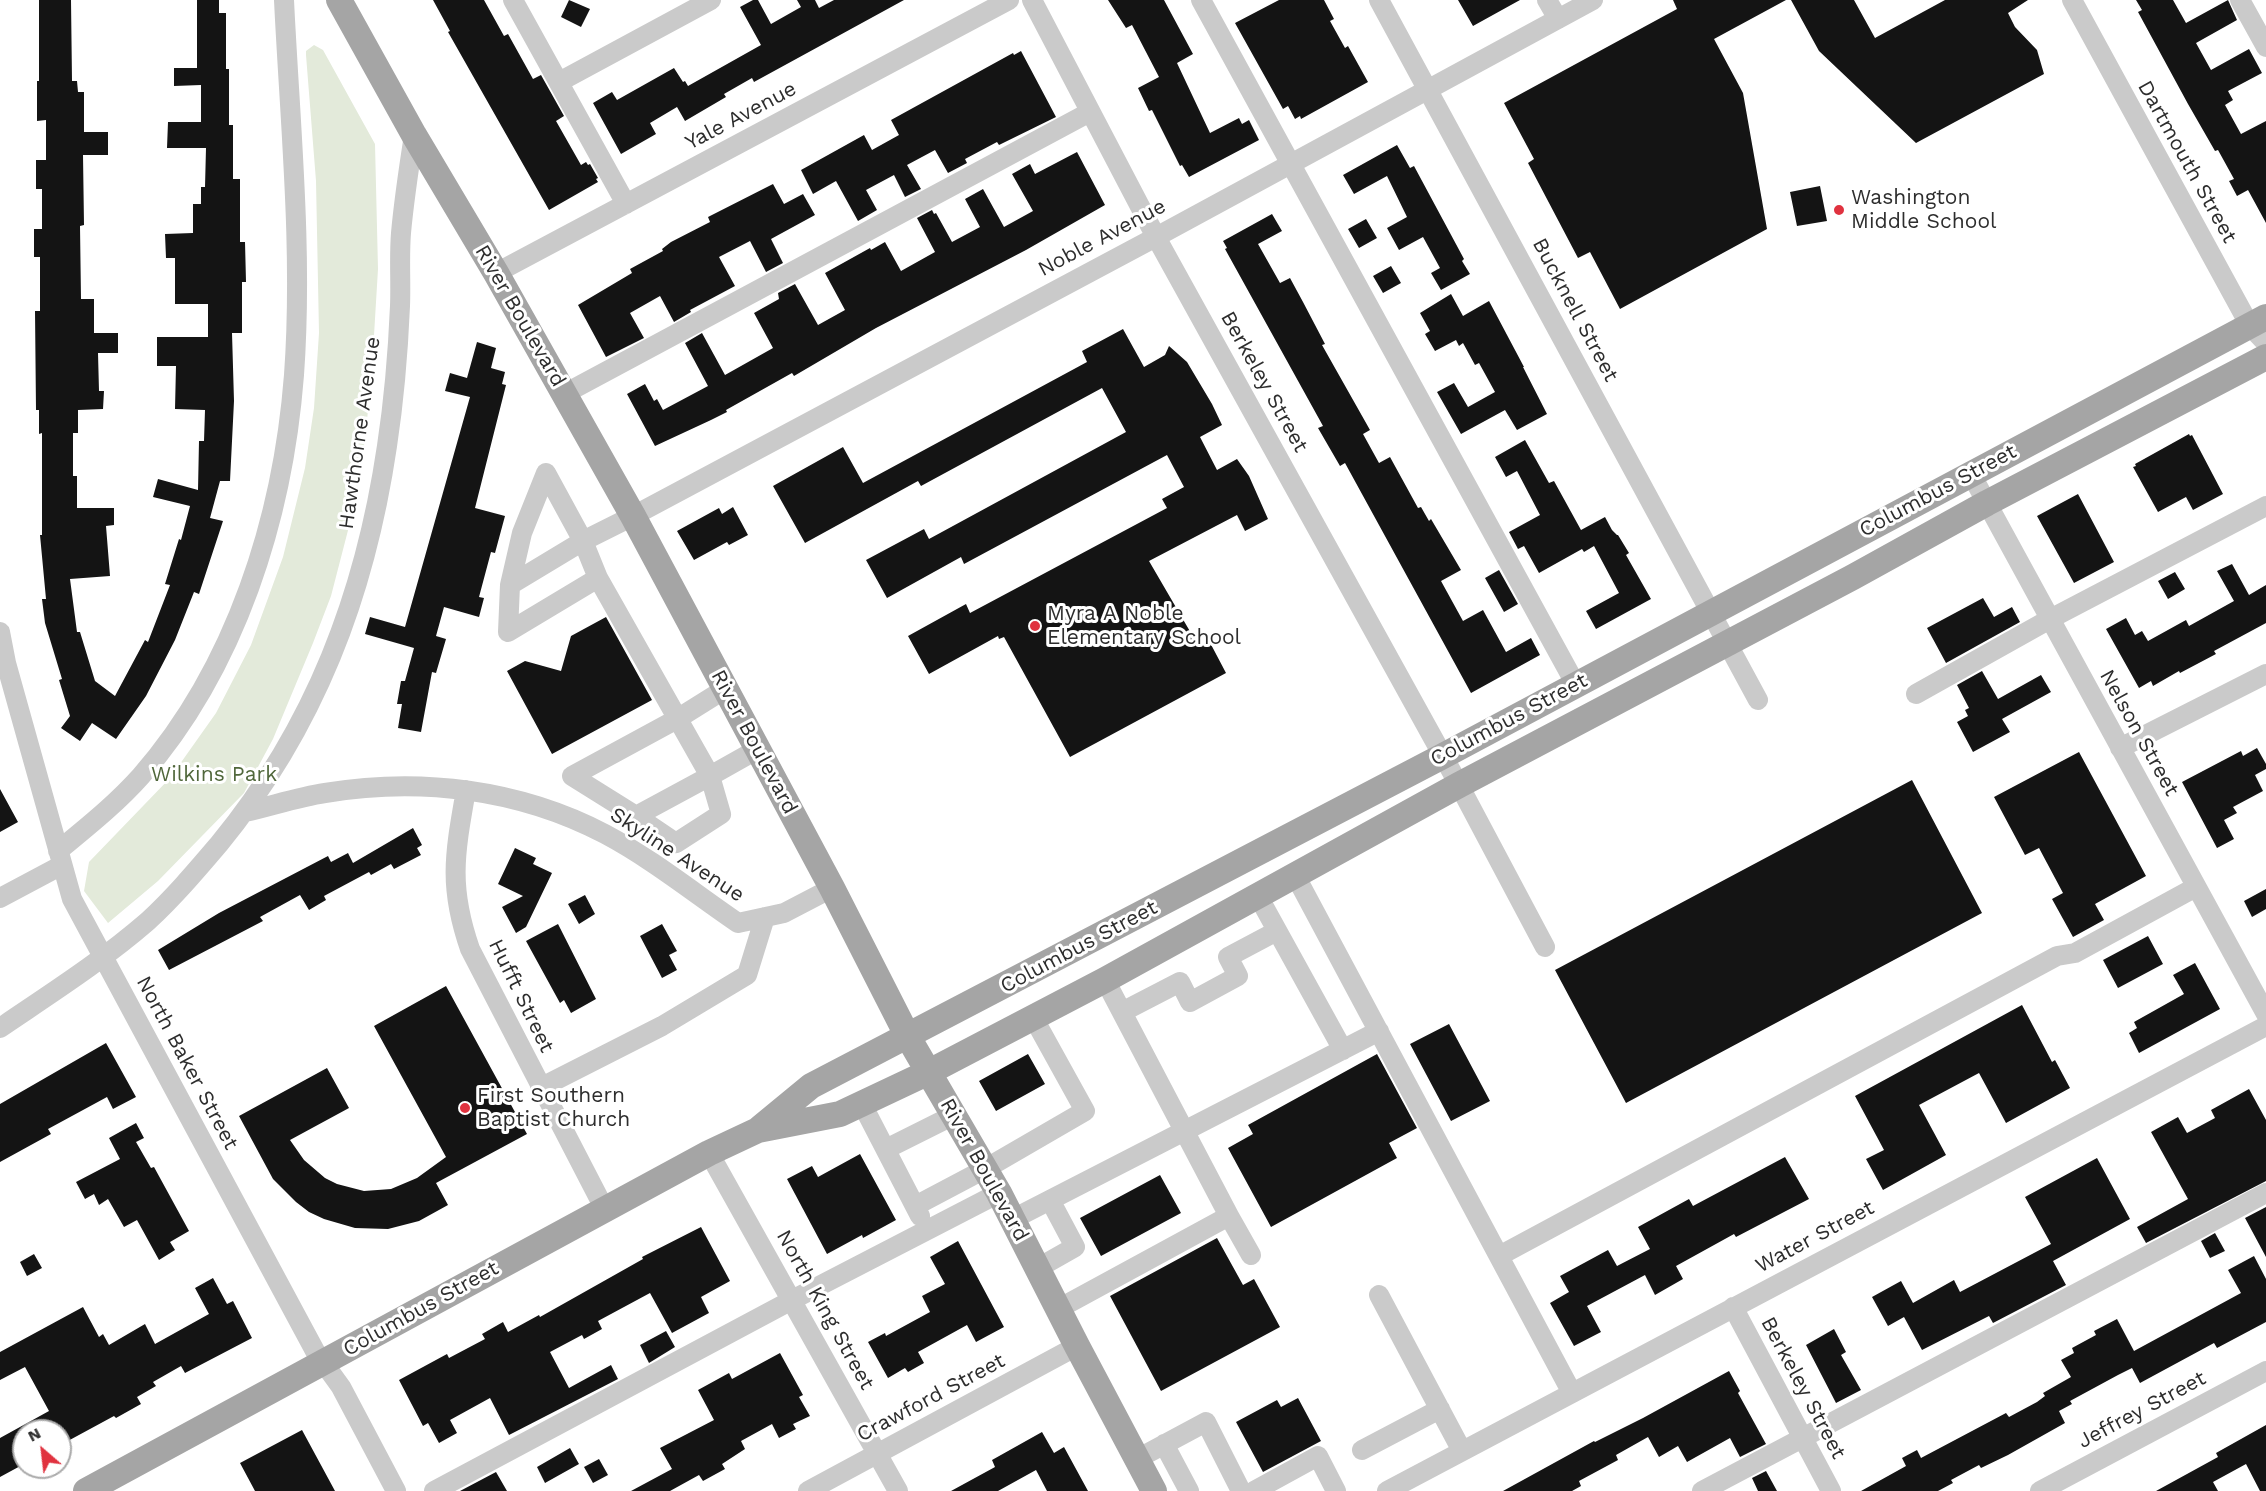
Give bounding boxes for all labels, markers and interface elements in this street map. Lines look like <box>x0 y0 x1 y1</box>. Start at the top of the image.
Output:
street label: Yale Avenue <box>681 76 801 156</box>
street label: Dartmouth Street <box>2132 77 2242 247</box>
place label: Washington Middle School <box>1851 185 1996 235</box>
street label: Noble Avenue <box>1034 194 1170 282</box>
marker: Washington Middle School <box>1832 203 1846 217</box>
street label: Bucknell Street <box>1527 234 1623 386</box>
street label: River Boulevard <box>469 241 571 391</box>
street label: Berkeley Street <box>1215 307 1313 457</box>
street label: Hawthorne Avenue <box>334 335 386 531</box>
street label: Columbus Street <box>1855 439 2021 543</box>
place label: Myra A Noble Elementary School <box>1047 601 1241 651</box>
marker: Myra A Noble Elementary School <box>1028 619 1042 633</box>
street label: Nelson Street <box>2094 665 2184 801</box>
street label: River Boulevard <box>705 666 803 818</box>
street label: Columbus Street <box>1426 668 1592 772</box>
park label: Wilkins Park <box>151 762 277 788</box>
street label: Skyline Avenue <box>605 802 749 908</box>
street label: Columbus Street <box>996 895 1162 999</box>
street label: Hufft Street <box>483 935 559 1057</box>
street label: North Baker Street <box>131 972 243 1154</box>
place label: First Southern Baptist Church <box>477 1083 630 1133</box>
street label: River Boulevard <box>934 1094 1034 1246</box>
marker: First Southern Baptist Church <box>458 1101 472 1115</box>
street label: Water Street <box>1751 1195 1879 1279</box>
street label: North King Street <box>771 1226 879 1394</box>
street label: Columbus Street <box>339 1256 503 1362</box>
street label: Berkeley Street <box>1755 1313 1851 1463</box>
street label: Crawford Street <box>853 1348 1009 1448</box>
street label: Jeffrey Street <box>2074 1366 2210 1454</box>
north arrow <box>12 1419 72 1479</box>
text: N <box>25 1423 44 1446</box>

